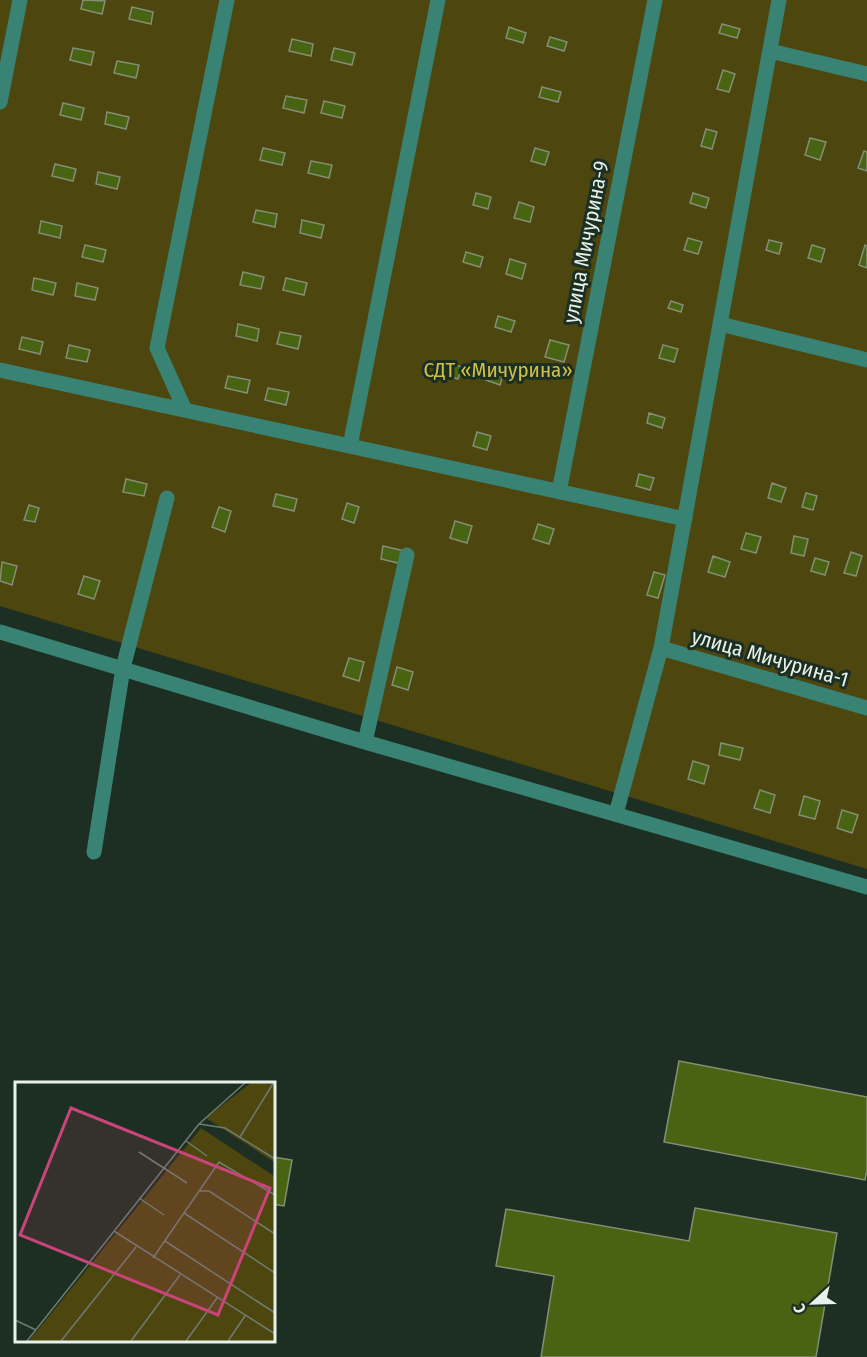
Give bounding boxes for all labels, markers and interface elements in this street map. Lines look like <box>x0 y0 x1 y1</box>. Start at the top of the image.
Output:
street label: улица Мичурина-9 <box>558 159 614 325</box>
park label: СДТ «Мичурина» <box>423 357 573 383</box>
street label: улица Мичурина-1 <box>689 623 851 693</box>
inset map <box>15 1082 274 1342</box>
north arrow <box>783 1273 843 1333</box>
text: С <box>789 1300 810 1316</box>

